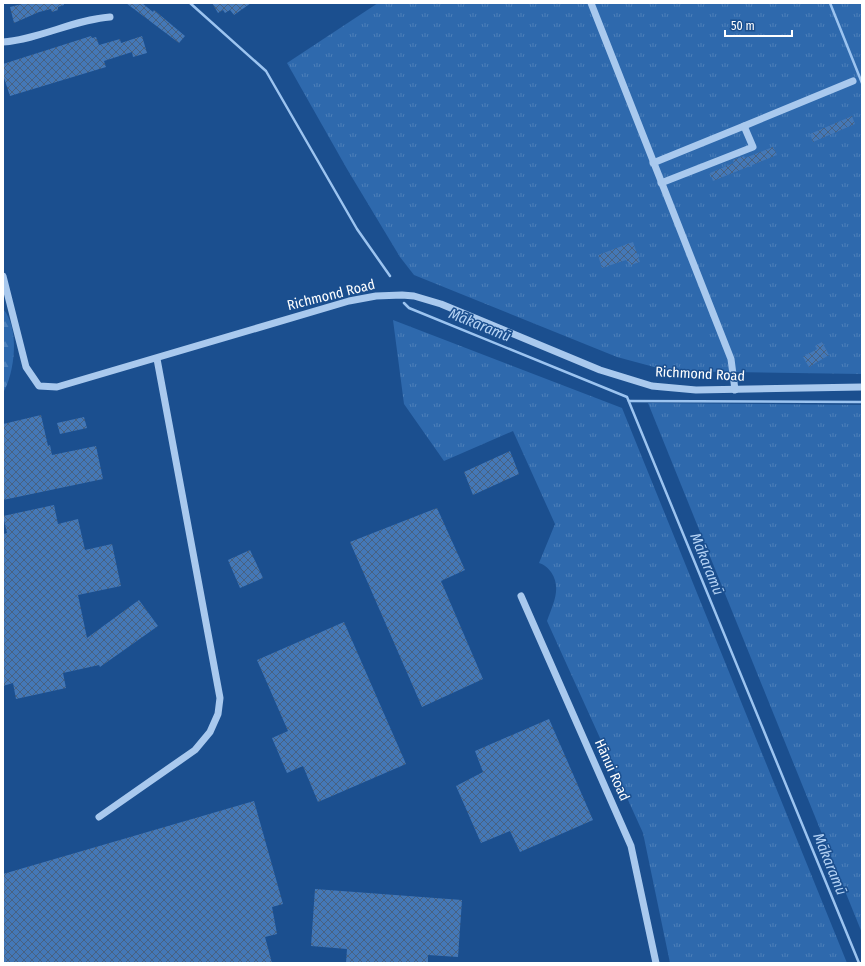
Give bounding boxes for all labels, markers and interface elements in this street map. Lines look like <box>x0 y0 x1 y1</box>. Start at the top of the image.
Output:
scale bar <box>725 12 792 38</box>
text: 50 m <box>731 19 755 33</box>
street label: Richmond Road <box>285 276 377 314</box>
water label: Mākaramū <box>446 304 514 346</box>
street label: Richmond Road <box>655 363 745 385</box>
water label: Mākaramū <box>686 530 728 598</box>
street label: Hānui Road <box>591 736 633 804</box>
water label: Mākaramū <box>809 830 851 898</box>

